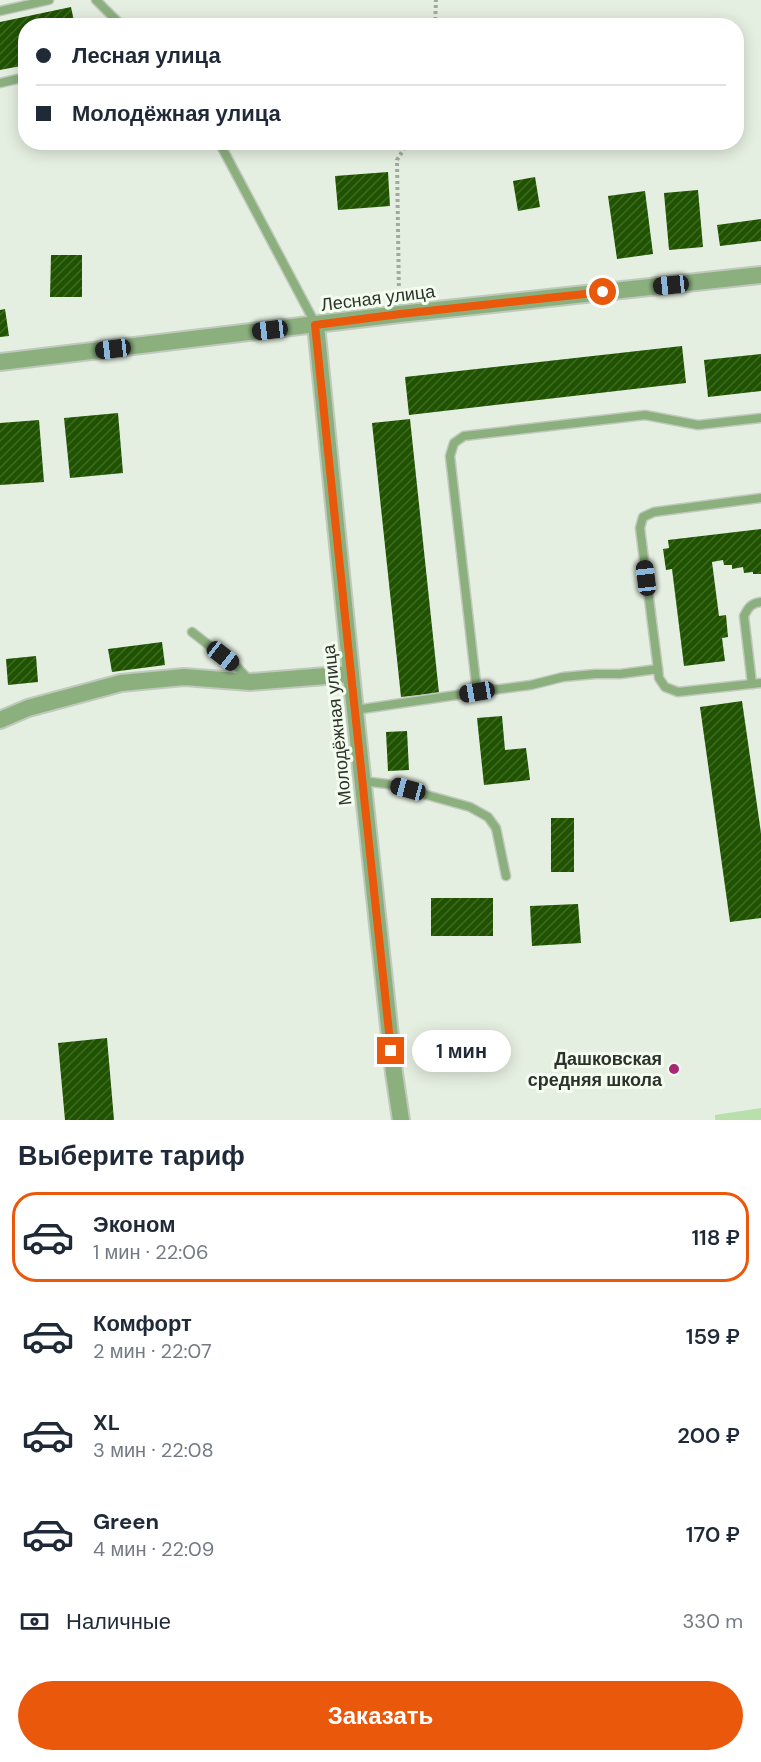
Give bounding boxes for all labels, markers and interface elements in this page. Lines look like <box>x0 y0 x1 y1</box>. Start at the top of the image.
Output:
text: Лесная улица <box>72 41 221 70</box>
text: Молодёжная улица <box>72 99 281 128</box>
car <box>652 274 690 296</box>
route start <box>589 278 616 305</box>
street label: Лесная улица <box>320 279 437 317</box>
car <box>251 319 289 341</box>
car <box>94 338 132 360</box>
car <box>635 559 657 597</box>
car <box>203 638 243 674</box>
street label: Молодёжная улица <box>317 642 357 807</box>
car <box>458 680 496 704</box>
car <box>388 776 428 802</box>
callout: 1 мин <box>412 1030 511 1072</box>
route end <box>377 1037 404 1064</box>
text: 1 мин <box>436 1038 487 1064</box>
place label: Дашковская средняя школа <box>528 1047 663 1092</box>
marker: Дашковская средняя школа <box>667 1062 681 1076</box>
text: Выберите тариф <box>18 1138 245 1173</box>
icon: car <box>21 1210 75 1264</box>
text: Эконом <box>93 1210 176 1239</box>
text: 118 ₽ <box>691 1223 740 1252</box>
text: 1 мин · 22:06 <box>93 1239 208 1265</box>
icon: car <box>21 1309 75 1363</box>
text: Комфорт <box>93 1309 192 1338</box>
text: 159 ₽ <box>686 1322 740 1351</box>
text: 2 мин · 22:07 <box>93 1338 212 1364</box>
icon: car <box>21 1408 75 1462</box>
text: XL <box>93 1408 120 1437</box>
text: 200 ₽ <box>677 1421 740 1450</box>
text: 3 мин · 22:08 <box>93 1437 214 1463</box>
icon: car <box>21 1507 75 1561</box>
text: Green <box>93 1507 159 1536</box>
text: 170 ₽ <box>686 1520 740 1549</box>
text: 4 мин · 22:09 <box>93 1536 214 1562</box>
icon: cash <box>18 1605 51 1638</box>
text: Наличные <box>66 1607 171 1636</box>
text: 330 m <box>683 1608 743 1634</box>
button: Заказать <box>18 1681 743 1750</box>

